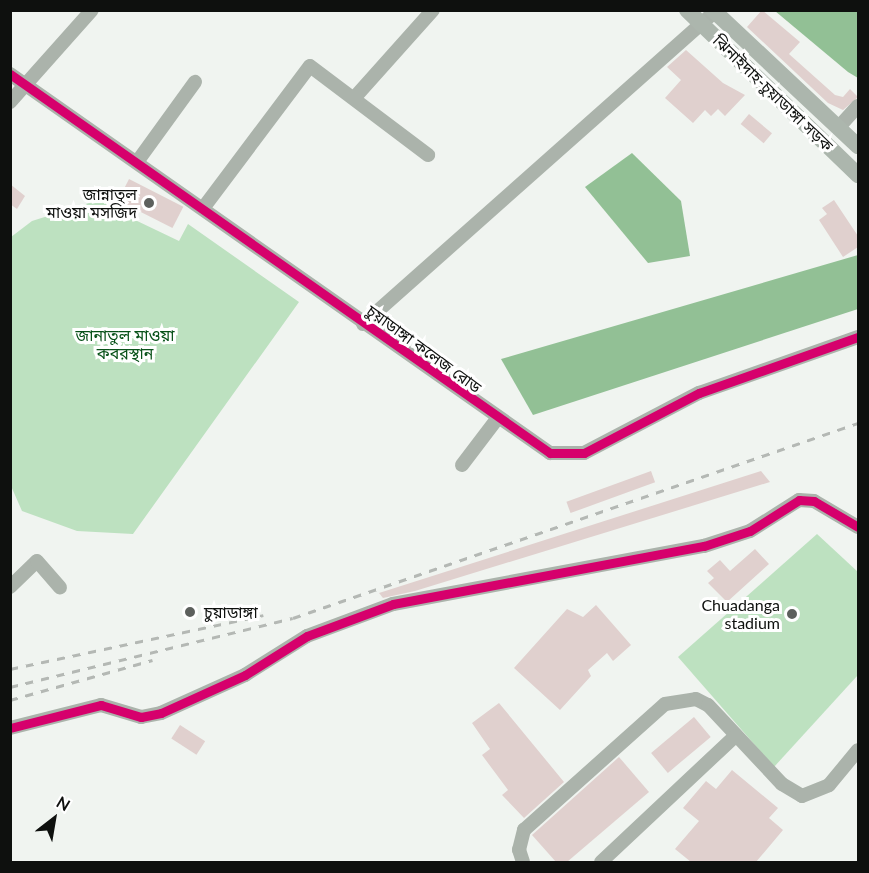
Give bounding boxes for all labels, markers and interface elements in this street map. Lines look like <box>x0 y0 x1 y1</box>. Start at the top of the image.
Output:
street label: ঝিনাইদাহ-চুয়াডাঙ্গা সড়ক <box>709 31 837 155</box>
place label: জান্নাতুল মাওয়া মসজিদ <box>46 184 137 222</box>
marker: জান্নাতুল মাওয়া মসজিদ <box>142 196 156 210</box>
street label: চুয়াডাঙ্গা কলেজ রোড <box>363 301 485 397</box>
park label: জানাতুল মাওয়া কবরস্থান <box>75 325 175 363</box>
place label: Chuadanga stadium <box>701 595 780 633</box>
place label: চুয়াডাঙ্গা <box>204 602 258 622</box>
marker: চুয়াডাঙ্গা <box>181 603 199 621</box>
marker: Chuadanga stadium <box>785 607 799 621</box>
north arrow <box>24 789 84 849</box>
text: N <box>53 792 74 814</box>

